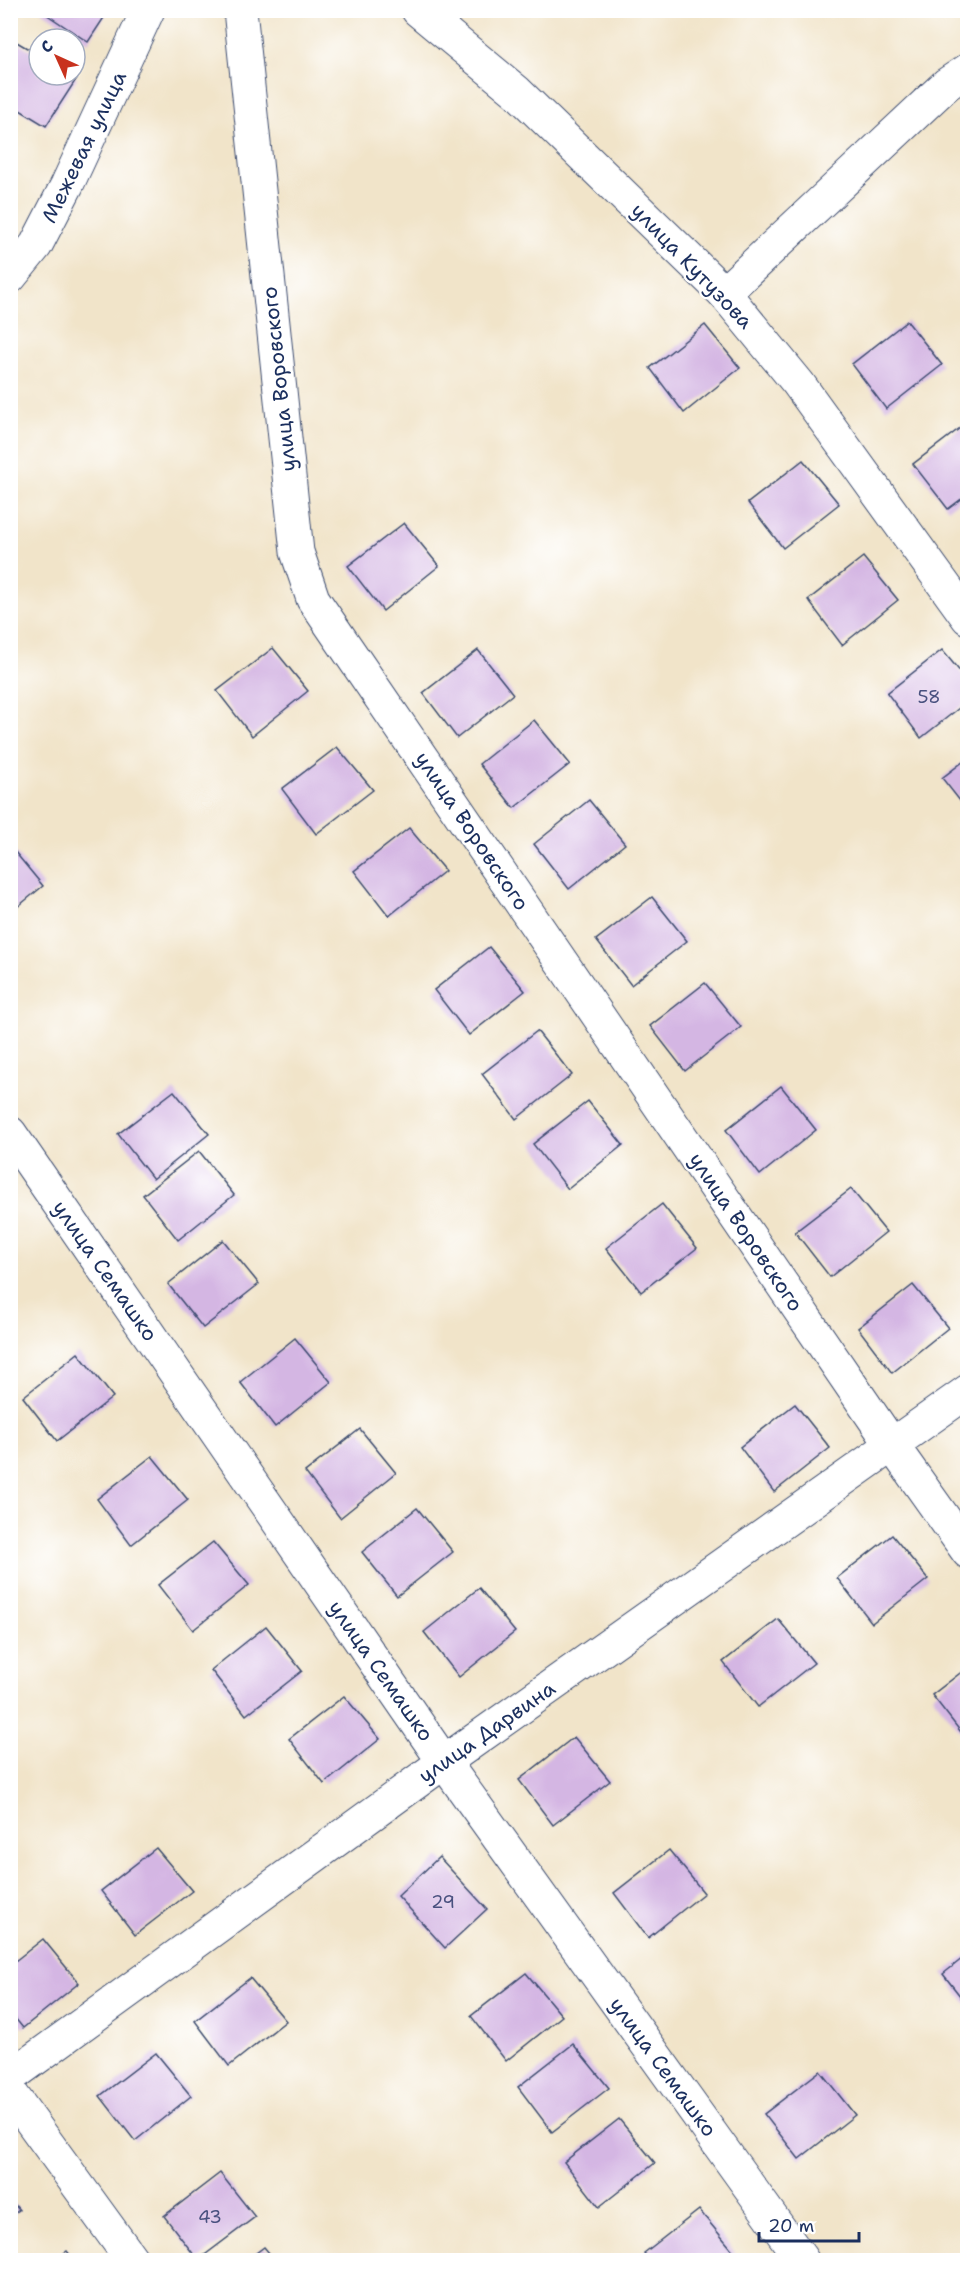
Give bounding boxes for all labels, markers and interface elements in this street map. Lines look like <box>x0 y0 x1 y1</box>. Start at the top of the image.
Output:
north arrow <box>27 27 87 87</box>
text: С <box>36 36 58 58</box>
street label: Межевая улица <box>35 66 133 228</box>
street label: улица Кутузова <box>625 197 759 335</box>
street label: улица Воровского <box>255 285 303 473</box>
house number: 58 <box>917 685 941 709</box>
street label: улица Воровского <box>408 746 536 916</box>
street label: улица Воровского <box>682 1147 810 1317</box>
street label: улица Семашко <box>46 1195 164 1347</box>
street label: улица Семашко <box>322 1595 440 1747</box>
street label: улица Дарвина <box>413 1674 561 1790</box>
house number: 29 <box>431 1890 455 1914</box>
street label: улица Семашко <box>603 1992 723 2142</box>
house number: 43 <box>198 2205 222 2229</box>
scale bar <box>759 2205 860 2243</box>
text: 20 m <box>768 2214 814 2238</box>

